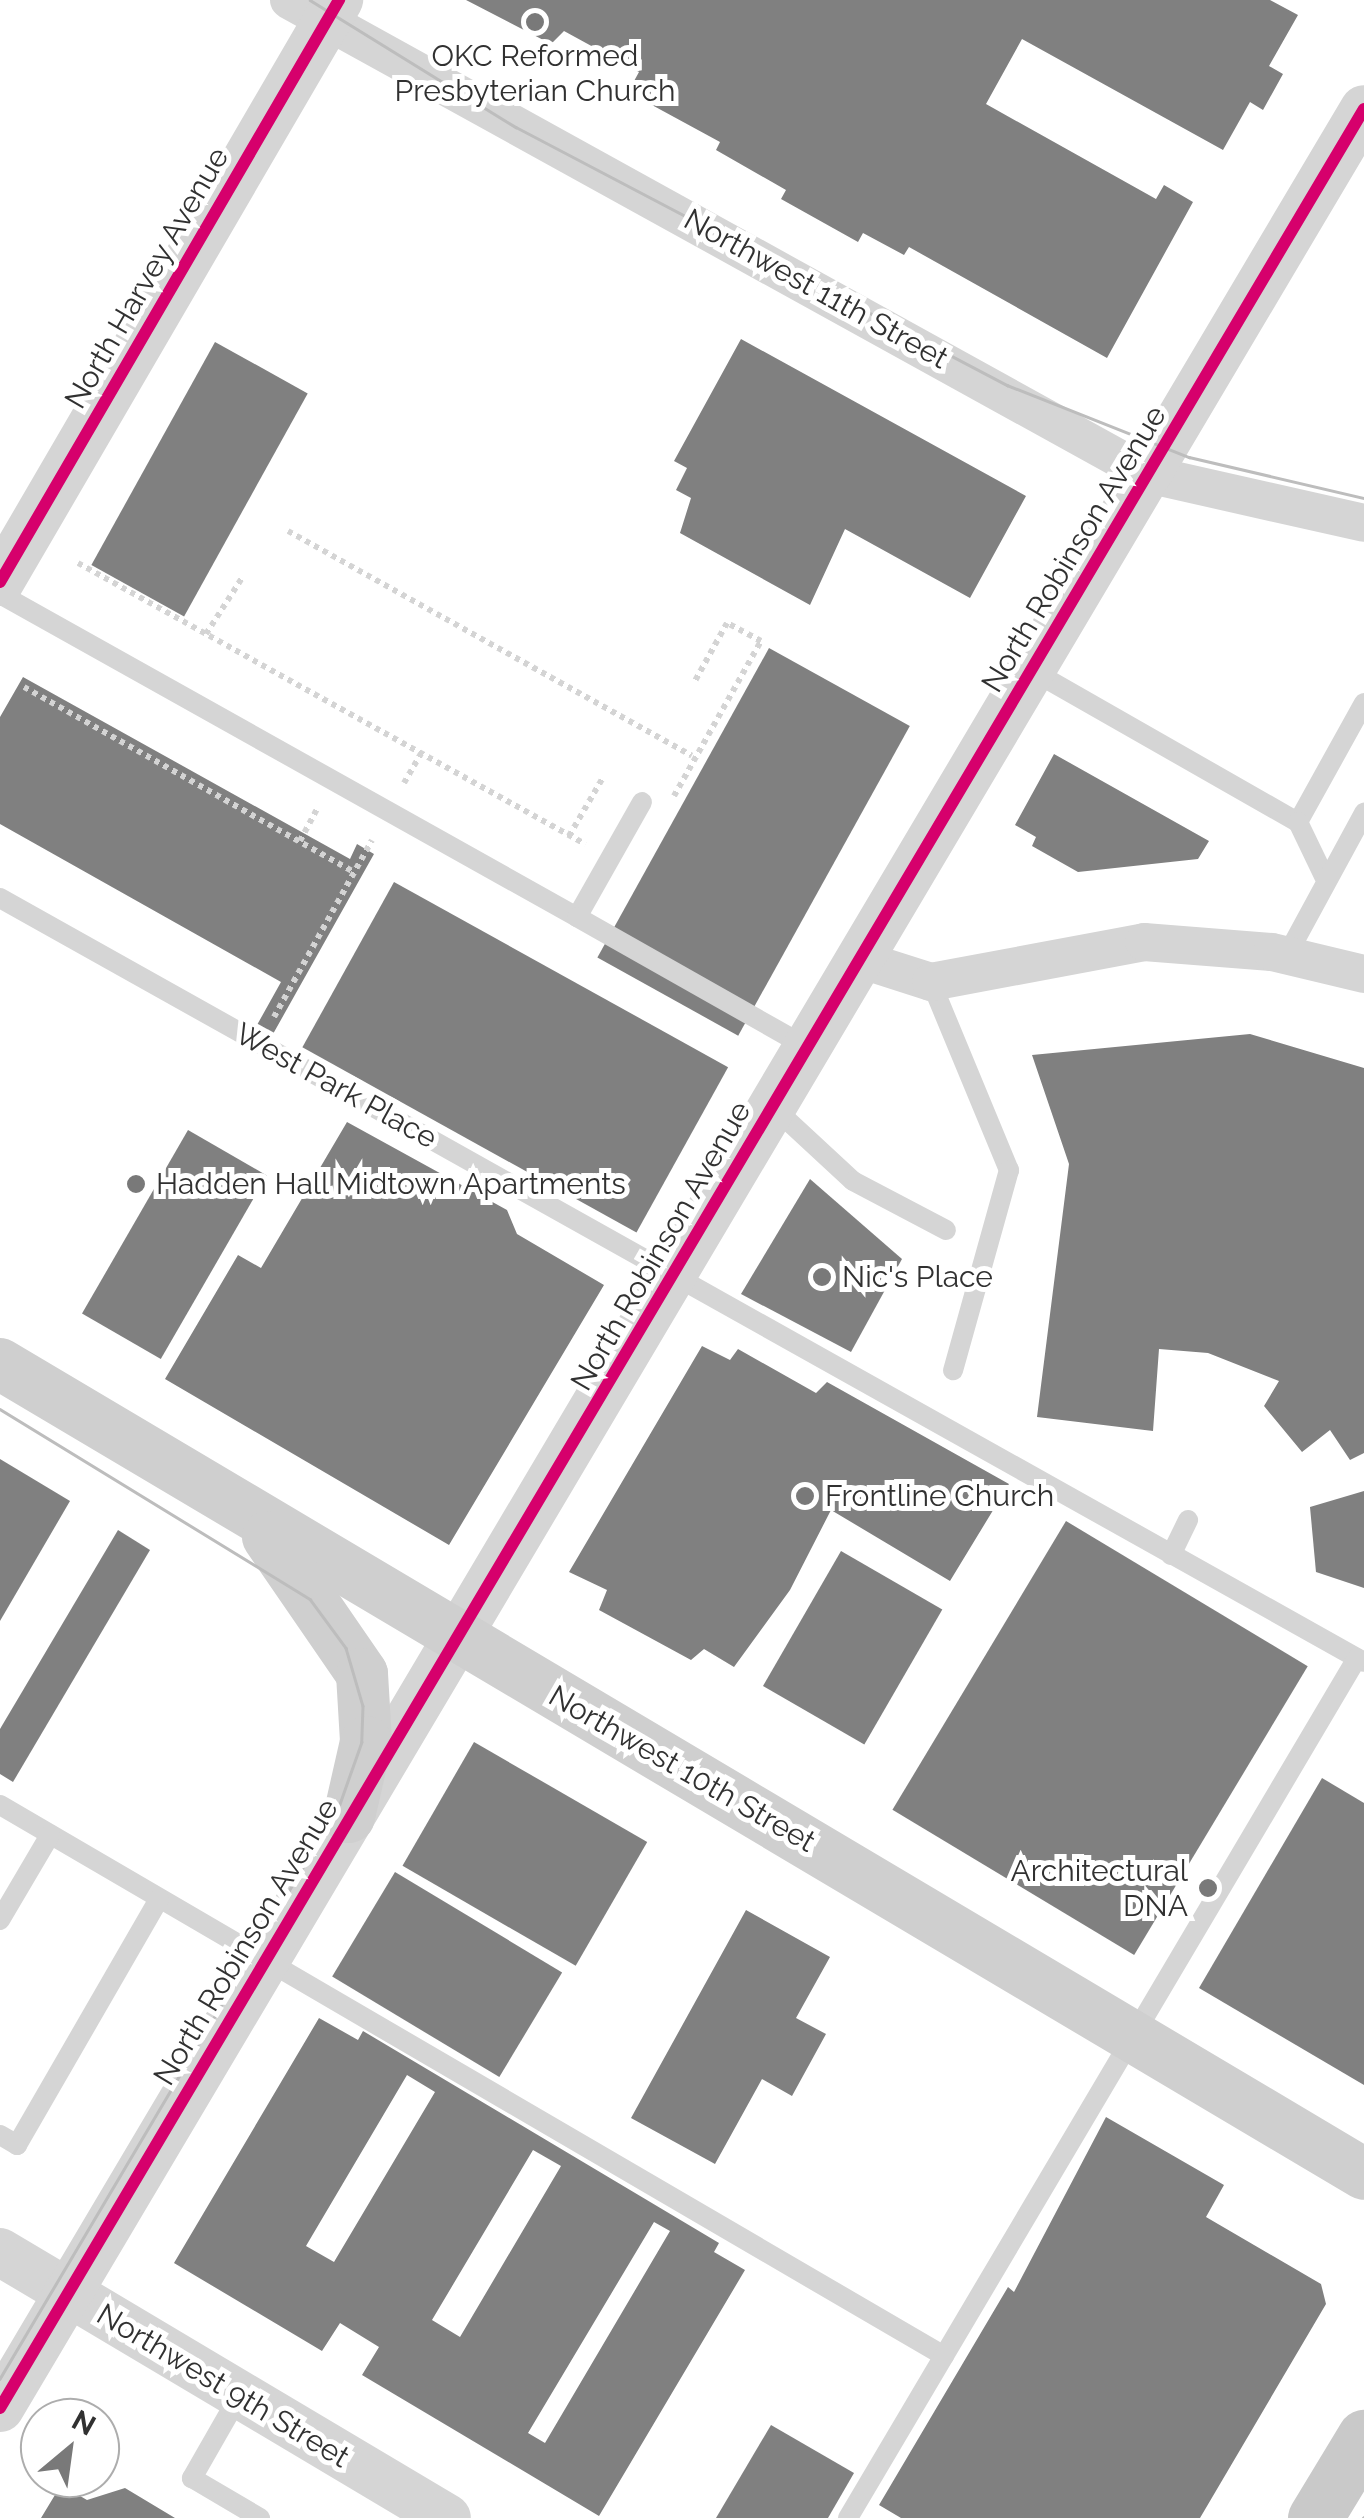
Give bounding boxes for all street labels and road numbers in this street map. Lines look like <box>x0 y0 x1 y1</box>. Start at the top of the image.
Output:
street label: North Harvey Avenue <box>57 140 237 416</box>
street label: Northwest 11th Street <box>678 201 954 377</box>
street label: North Robinson Avenue <box>974 399 1174 699</box>
street label: West Park Place <box>229 1016 443 1156</box>
street label: North Robinson Avenue <box>563 1095 759 1397</box>
street label: Northwest 10th Street <box>542 1678 822 1860</box>
street label: North Robinson Avenue <box>146 1792 346 2092</box>
street label: Northwest 9th Street <box>90 2296 356 2476</box>

